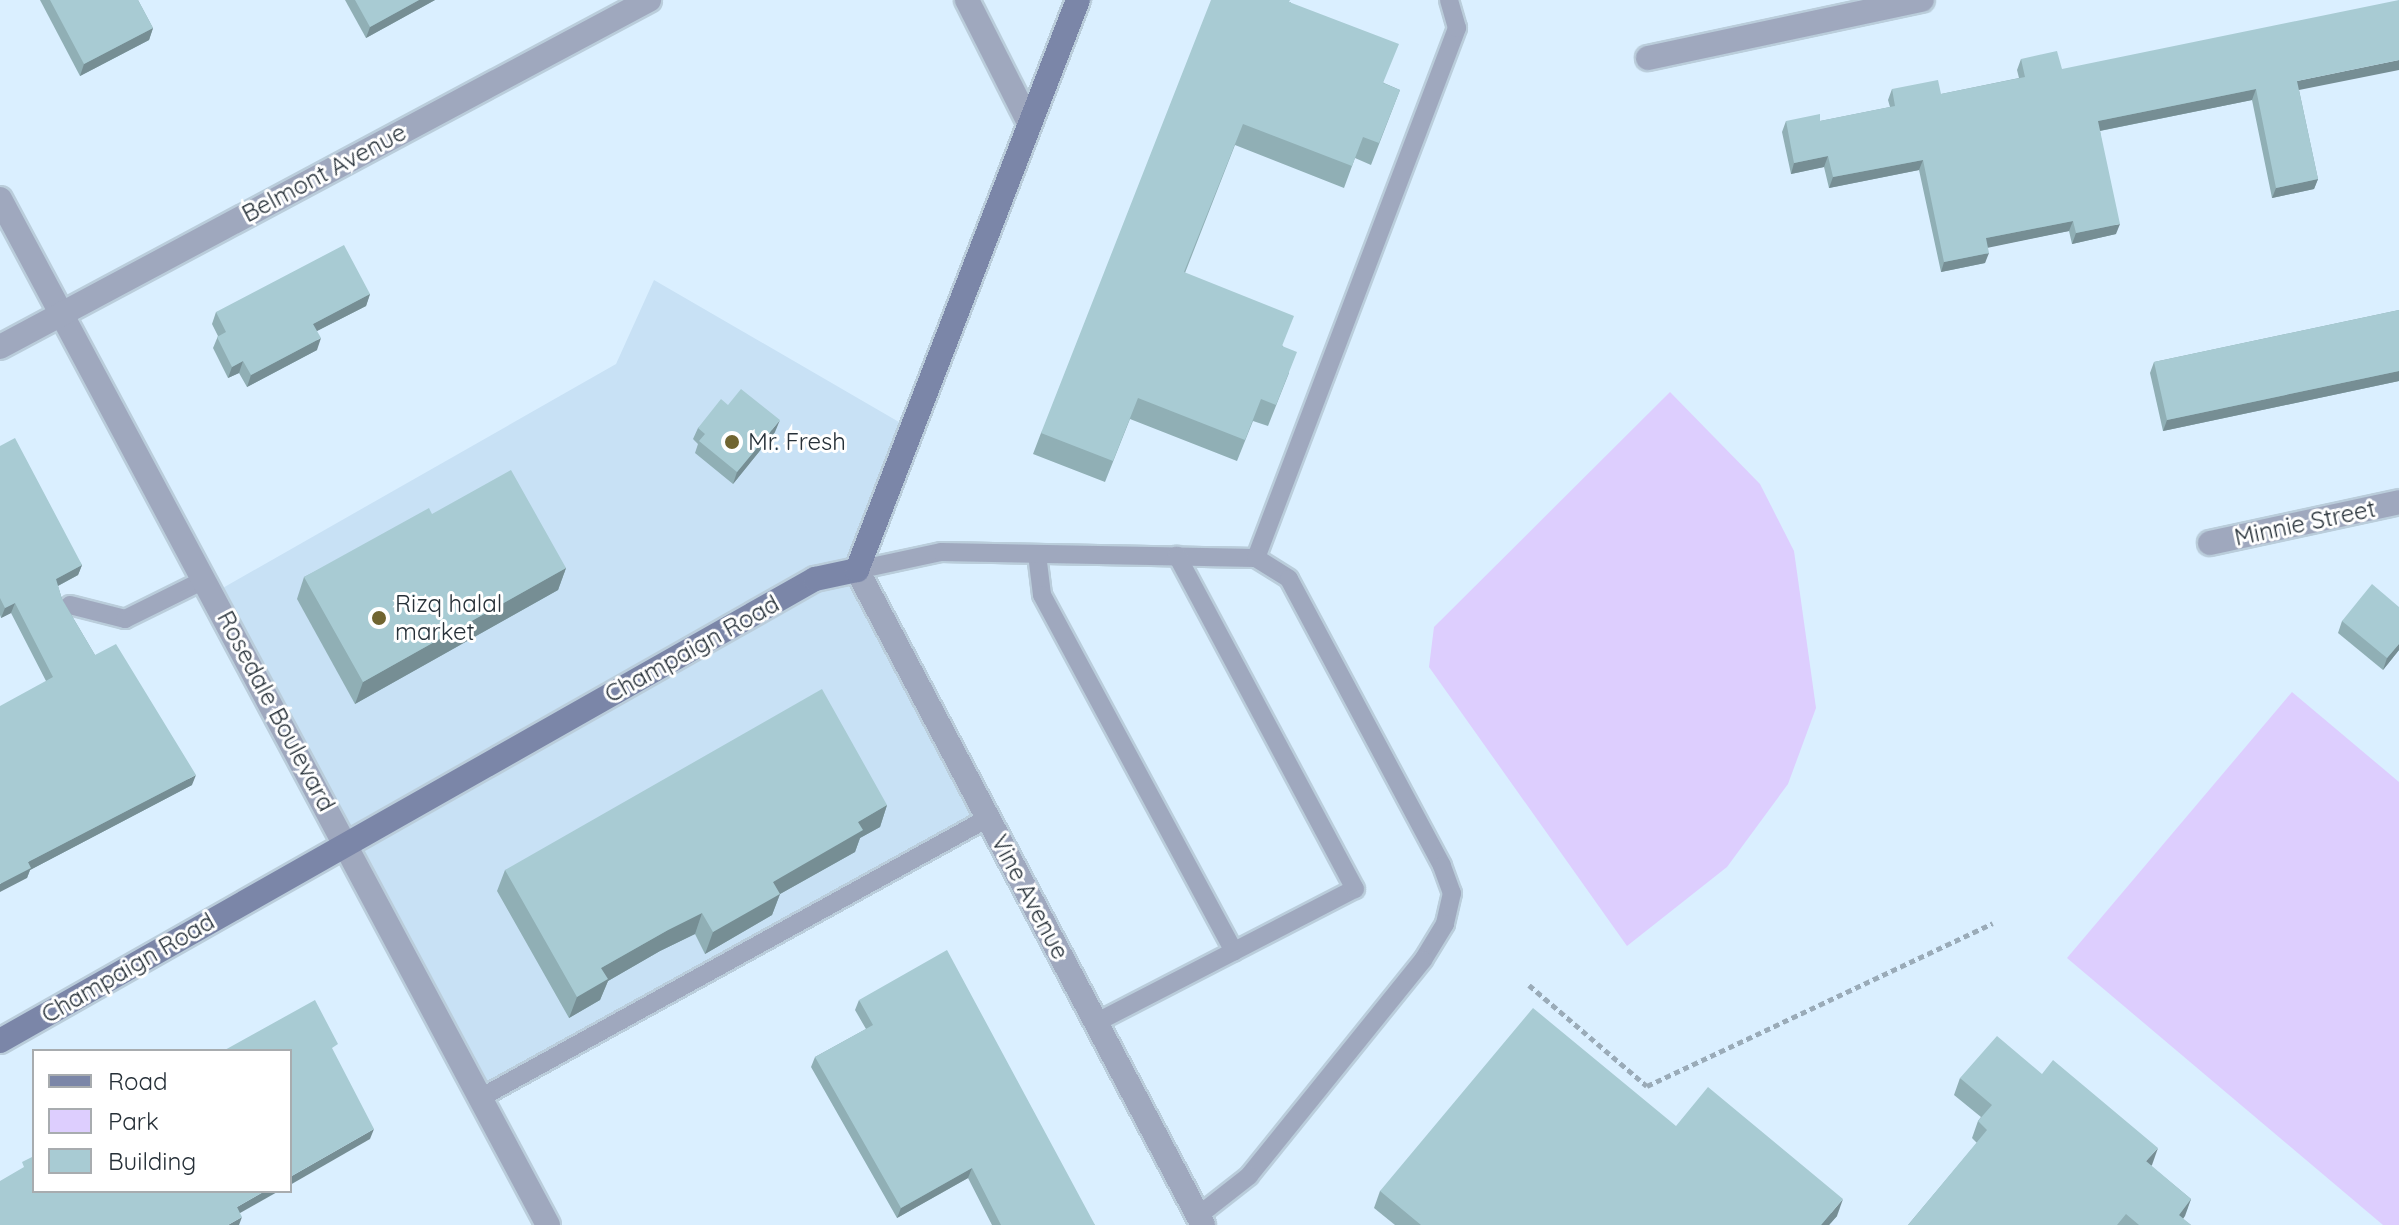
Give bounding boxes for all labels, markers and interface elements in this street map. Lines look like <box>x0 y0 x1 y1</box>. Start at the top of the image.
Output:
street label: Belmont Avenue <box>237 118 411 228</box>
place label: Mr. Fresh <box>748 428 846 456</box>
marker: Mr. Fresh <box>723 433 741 451</box>
street label: Minnie Street <box>2232 494 2378 552</box>
street label: Champaign Road <box>600 589 784 709</box>
place label: Rizq halal market <box>395 590 502 646</box>
street label: Rosedale Boulevard <box>211 606 341 816</box>
marker: Rizq halal market <box>370 609 388 627</box>
street label: Vine Avenue <box>985 830 1075 964</box>
street label: Champaign Road <box>36 907 220 1029</box>
legend <box>32 1049 292 1193</box>
text: Road <box>108 1066 168 1096</box>
text: Park <box>108 1106 159 1136</box>
text: Building <box>108 1146 196 1176</box>

